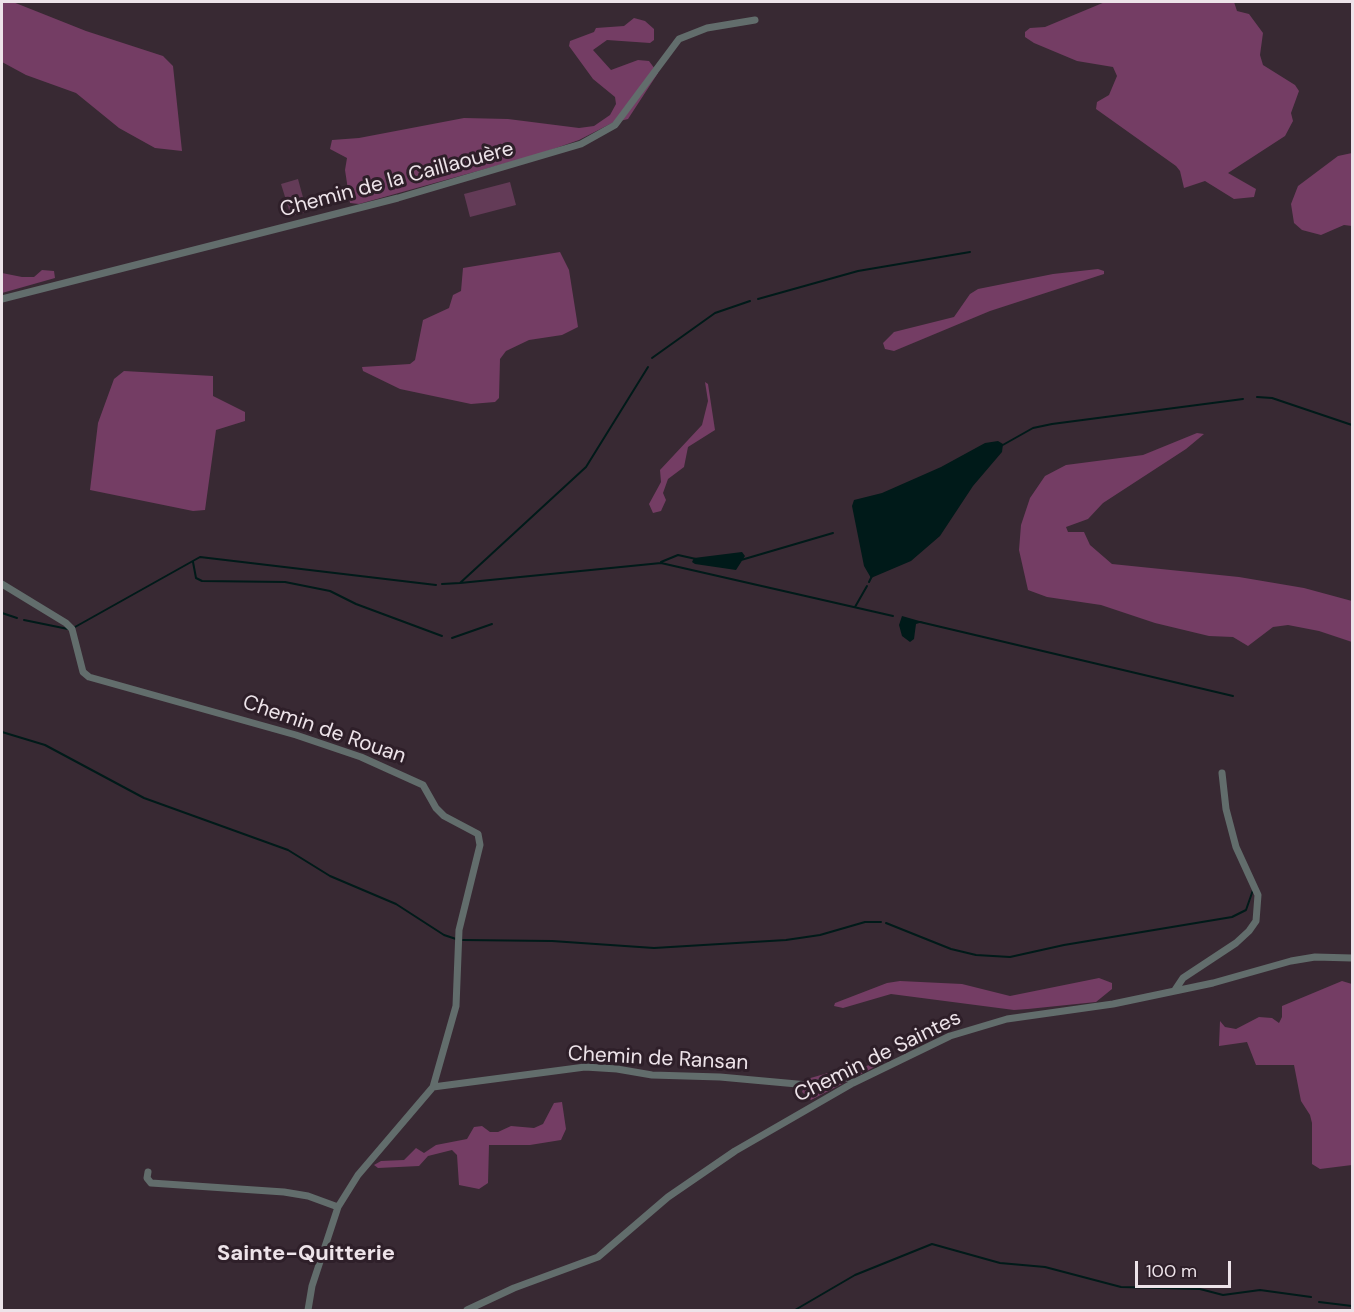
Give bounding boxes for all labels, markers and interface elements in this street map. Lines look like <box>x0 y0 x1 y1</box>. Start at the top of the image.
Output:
street label: Chemin de la Caillaouère <box>277 137 517 223</box>
street label: Chemin de Rouan <box>239 690 409 770</box>
street label: Chemin de Saintes <box>791 1006 965 1108</box>
street label: Chemin de Ransan <box>567 1042 749 1076</box>
district label: Sainte-Quitterie <box>217 1241 395 1267</box>
scale bar <box>1138 1249 1234 1287</box>
text: 100 m <box>1146 1259 1197 1283</box>

